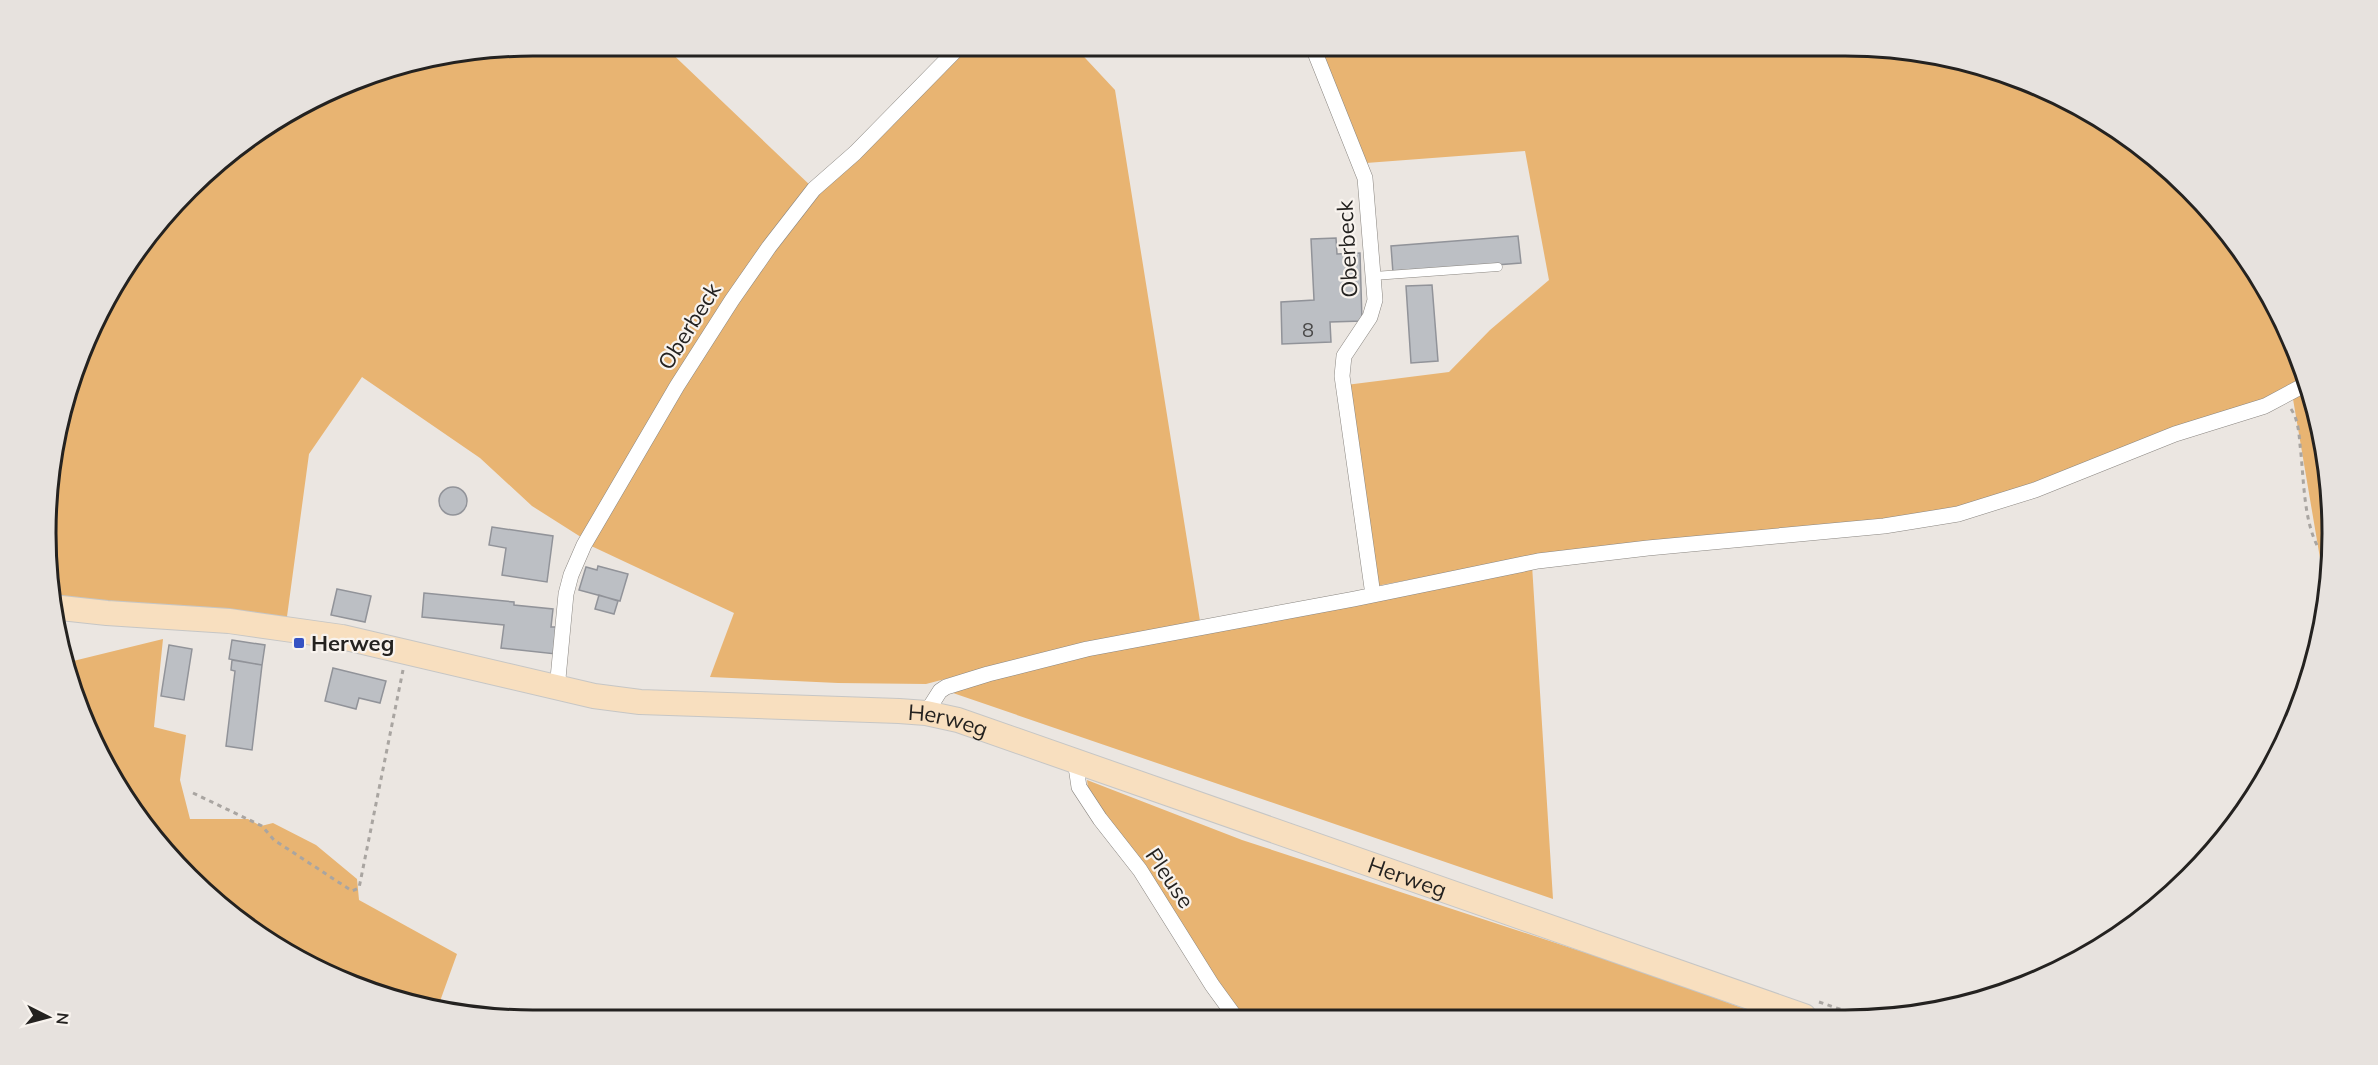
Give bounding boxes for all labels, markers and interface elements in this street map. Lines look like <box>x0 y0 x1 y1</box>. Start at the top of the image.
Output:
street label: Oberbeck <box>1330 199 1364 298</box>
street label: Oberbeck <box>651 277 727 375</box>
house number: 8 <box>1302 317 1314 342</box>
place label: Herweg <box>311 629 394 657</box>
marker: Herweg <box>292 636 306 650</box>
street label: Herweg <box>907 698 992 743</box>
street label: Pleuse <box>1140 842 1200 914</box>
street label: Herweg <box>1364 851 1451 904</box>
north arrow <box>18 987 78 1047</box>
text: N <box>52 1012 73 1026</box>

